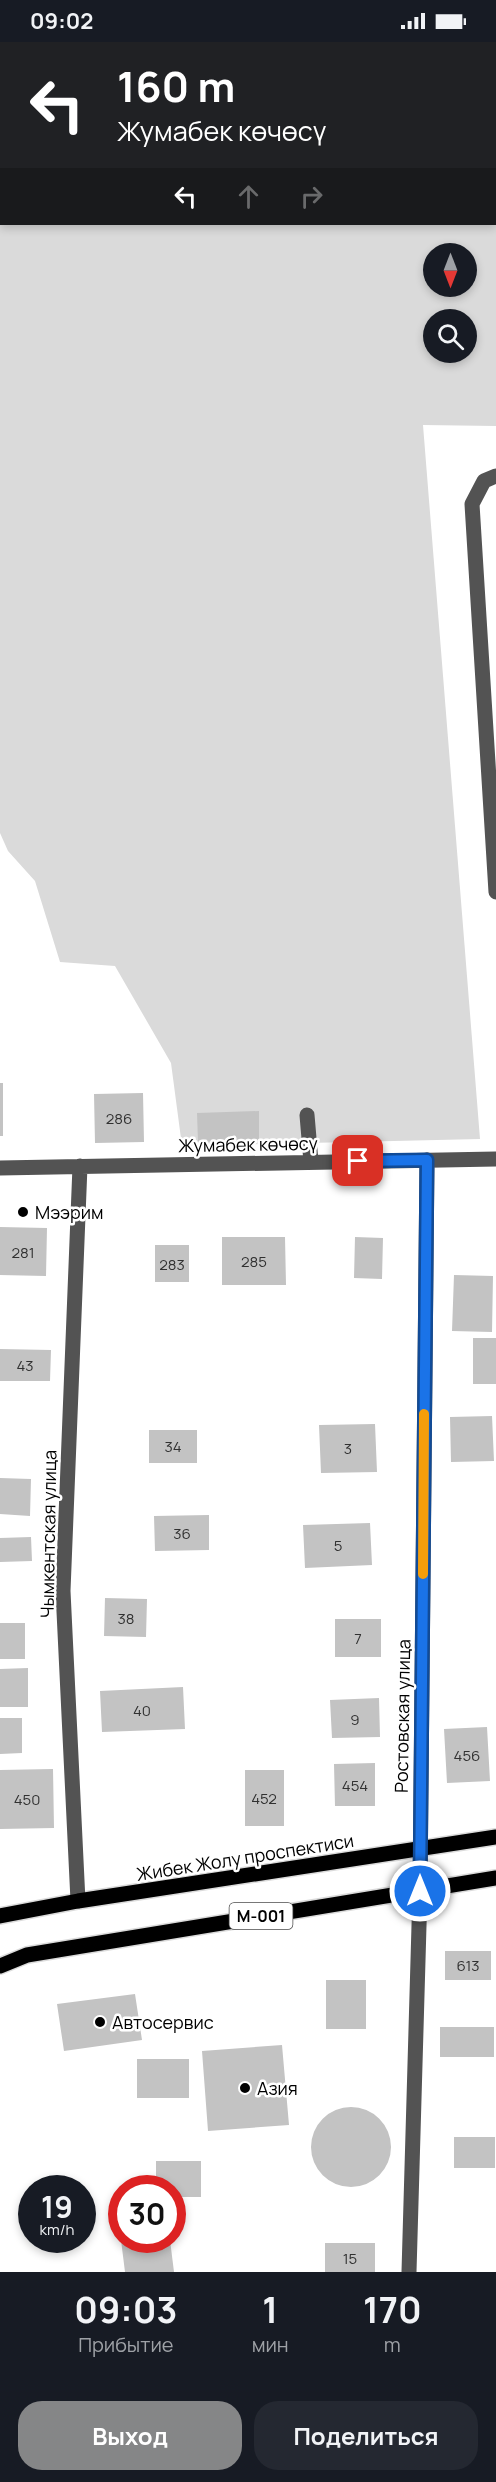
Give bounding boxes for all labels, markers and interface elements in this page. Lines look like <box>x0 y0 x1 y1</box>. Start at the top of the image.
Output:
text: 09:02 <box>30 6 93 36</box>
text: 160 m <box>117 57 235 115</box>
icon: left <box>18 66 96 144</box>
text: Жумабек көчөсү <box>117 112 326 149</box>
icon: left <box>169 180 202 213</box>
icon: ahead <box>232 180 265 213</box>
icon: right <box>295 180 328 213</box>
north arrow <box>423 243 477 297</box>
map controls <box>423 243 477 363</box>
button: search <box>423 309 477 363</box>
house number: 286 <box>106 1108 132 1129</box>
street label: Жумабек көчөсү <box>178 1131 318 1157</box>
pin <box>332 1135 383 1186</box>
icon: arrive <box>341 1144 374 1177</box>
place label: Мээрим <box>35 1200 103 1224</box>
marker: Мээрим <box>16 1205 30 1219</box>
house number: 281 <box>11 1242 35 1263</box>
house number: 285 <box>241 1251 267 1272</box>
house number: 283 <box>159 1254 185 1275</box>
house number: 43 <box>16 1355 34 1376</box>
house number: 34 <box>164 1436 182 1457</box>
house number: 3 <box>344 1438 352 1459</box>
street label: Чымкентская улица <box>35 1450 61 1618</box>
house number: 36 <box>173 1523 191 1544</box>
house number: 5 <box>334 1535 342 1556</box>
house number: 38 <box>117 1608 135 1629</box>
house number: 7 <box>354 1628 362 1649</box>
street label: Ростовская улица <box>389 1639 415 1793</box>
house number: 40 <box>133 1700 151 1721</box>
house number: 9 <box>350 1709 360 1730</box>
house number: 456 <box>454 1745 480 1766</box>
house number: 454 <box>342 1775 368 1796</box>
house number: 452 <box>251 1788 277 1809</box>
house number: 450 <box>14 1789 40 1810</box>
street label: Жибек Жолу проспектиси <box>134 1828 356 1886</box>
position arrow <box>388 1859 452 1923</box>
road number: М-001 <box>230 1903 292 1929</box>
house number: 613 <box>456 1955 480 1976</box>
place label: Автосервис <box>112 2010 214 2034</box>
marker: Автосервис <box>93 2015 107 2029</box>
place label: Азия <box>257 2076 298 2100</box>
marker: Азия <box>238 2081 252 2095</box>
speed limit sign: 30 <box>108 2175 186 2253</box>
text: 19 <box>41 2186 73 2227</box>
text: km/h <box>40 2219 74 2240</box>
house number: 15 <box>343 2248 357 2269</box>
text: 09:03 <box>74 2285 177 2334</box>
text: 1 <box>262 2285 278 2334</box>
text: 170 <box>363 2285 422 2334</box>
text: Прибытие <box>78 2331 173 2358</box>
text: мин <box>252 2331 289 2358</box>
text: m <box>384 2331 401 2358</box>
button: Выход <box>18 2401 242 2470</box>
button: Поделиться <box>254 2401 478 2470</box>

